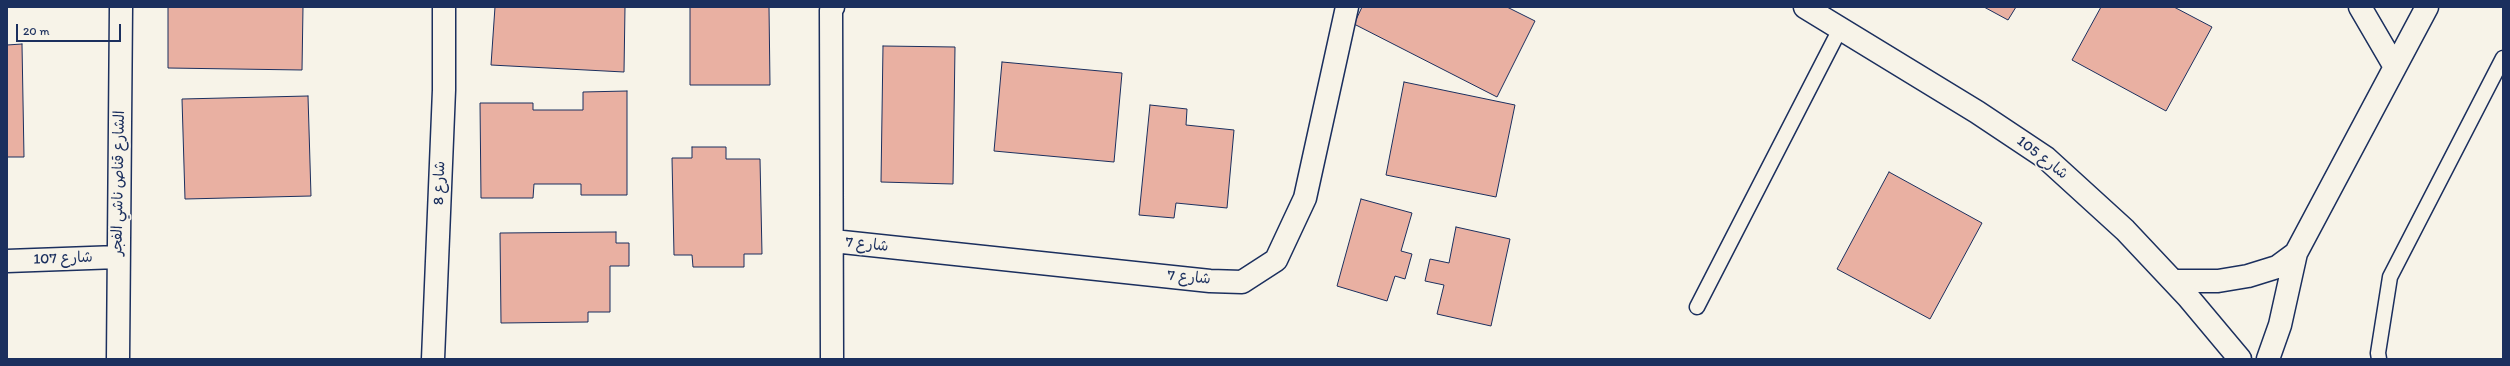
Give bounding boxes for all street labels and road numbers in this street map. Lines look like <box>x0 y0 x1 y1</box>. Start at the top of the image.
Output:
street label: الشارع قناص ناشي الفجر <box>109 110 129 256</box>
street label: شارع 105 <box>2013 132 2071 184</box>
street label: شارع 8 <box>430 161 450 205</box>
street label: شارع 7 <box>845 234 889 256</box>
street label: شارع 107 <box>33 249 93 269</box>
street label: شارع 7 <box>1167 267 1211 289</box>

